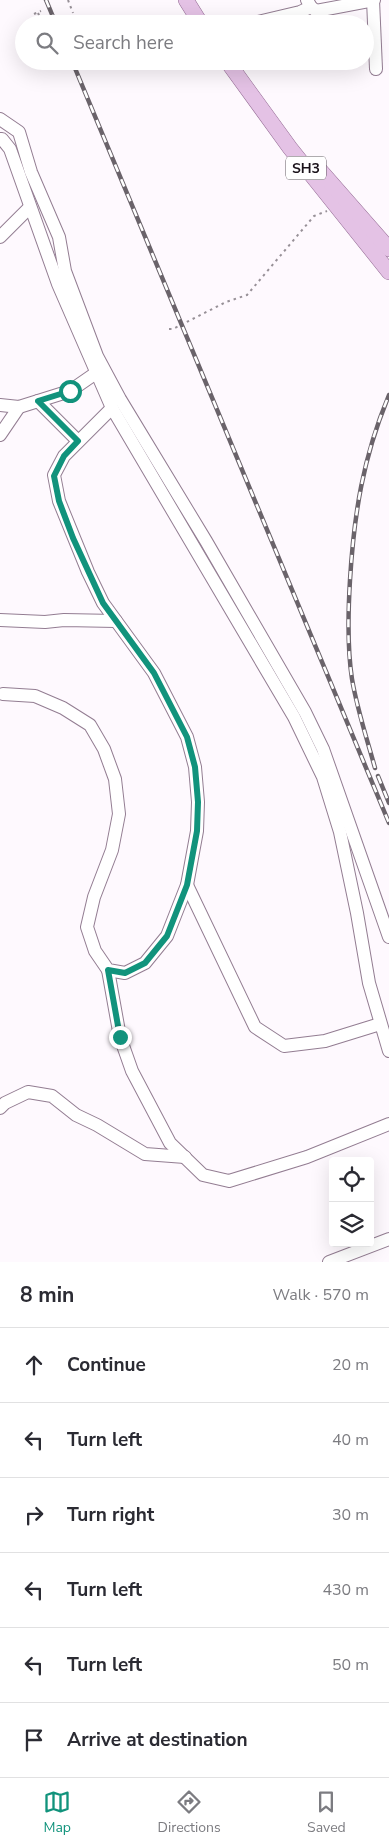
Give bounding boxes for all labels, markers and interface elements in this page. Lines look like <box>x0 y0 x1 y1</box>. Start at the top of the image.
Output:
search box <box>15 15 374 70</box>
icon: search <box>33 29 61 57</box>
text: Search here <box>73 30 174 56</box>
road number: SH3 <box>286 156 326 180</box>
route start <box>59 380 82 403</box>
route end <box>109 1026 132 1049</box>
map controls <box>329 1157 374 1247</box>
button: locate <box>329 1157 374 1202</box>
button: layers <box>329 1202 374 1247</box>
text: 8 min <box>20 1281 74 1309</box>
text: Walk · 570 m <box>273 1284 369 1306</box>
icon: ahead <box>20 1351 48 1379</box>
text: Continue <box>67 1352 146 1378</box>
text: 20 m <box>332 1354 369 1376</box>
icon: left <box>20 1426 48 1454</box>
text: Turn left <box>67 1427 142 1453</box>
text: 40 m <box>332 1429 369 1451</box>
icon: right <box>20 1501 48 1529</box>
text: Turn right <box>67 1502 154 1528</box>
text: 30 m <box>332 1504 369 1526</box>
icon: left <box>20 1576 48 1604</box>
text: Turn left <box>67 1577 142 1603</box>
text: 430 m <box>322 1579 369 1601</box>
icon: left <box>20 1651 48 1679</box>
text: Turn left <box>67 1652 142 1678</box>
text: 50 m <box>332 1654 369 1676</box>
icon: arrive <box>20 1726 48 1754</box>
text: Arrive at destination <box>67 1727 248 1753</box>
tab: Map <box>43 1788 71 1837</box>
tab: Directions <box>158 1788 221 1837</box>
tab: Saved <box>307 1788 346 1837</box>

